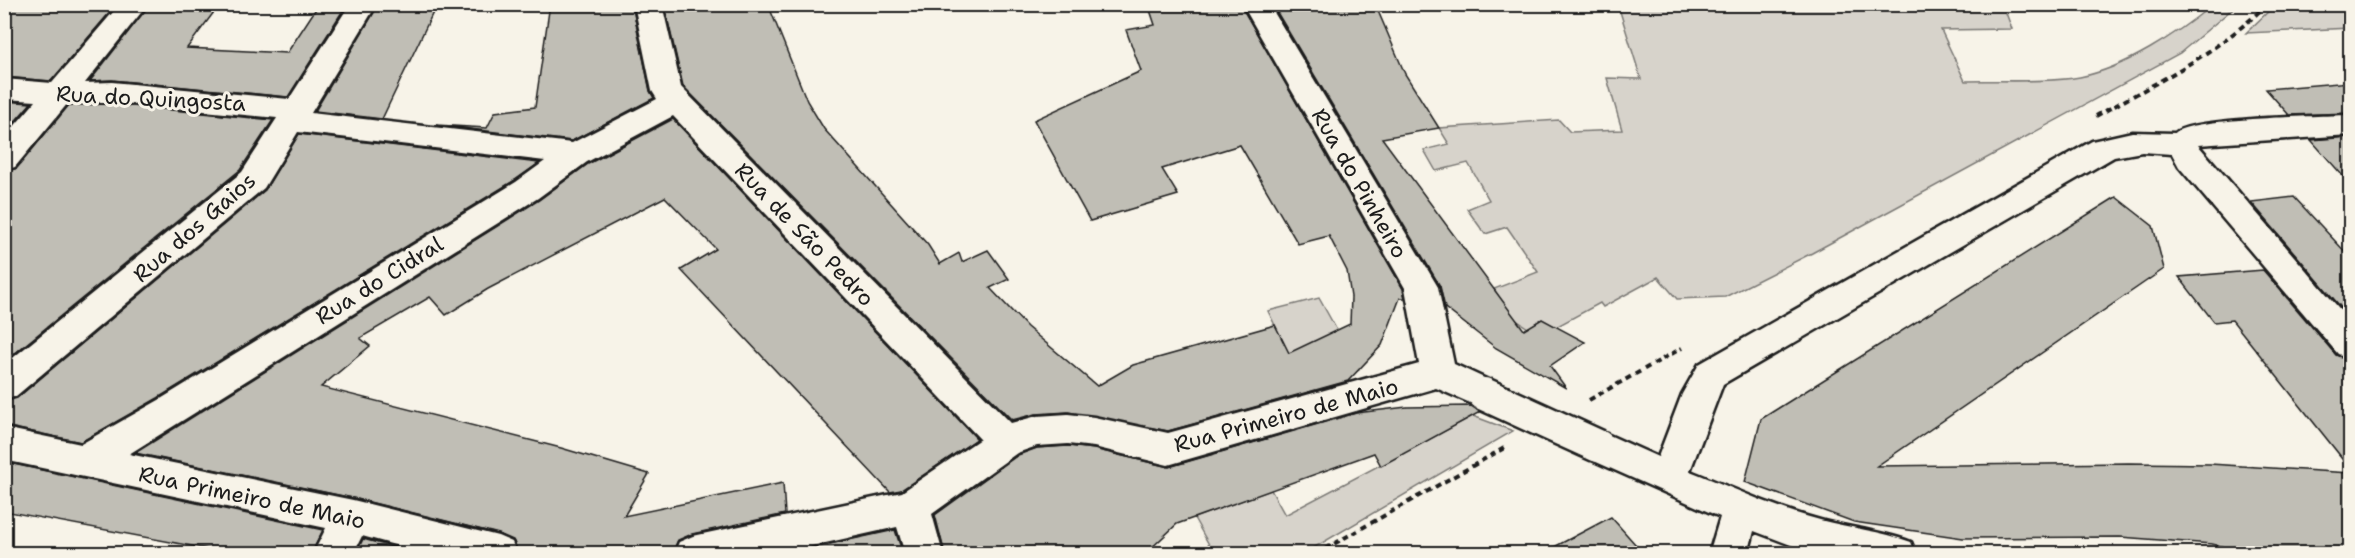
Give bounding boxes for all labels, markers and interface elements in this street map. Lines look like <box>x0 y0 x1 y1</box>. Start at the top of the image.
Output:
street label: Rua do Quingosta <box>55 79 247 118</box>
street label: Rua do Pinheiro <box>1305 103 1414 264</box>
street label: Rua de São Pedro <box>729 156 881 312</box>
street label: Rua dos Gaios <box>127 166 262 289</box>
street label: Rua do Cidral <box>310 229 449 331</box>
street label: Rua Primeiro de Maio <box>1171 372 1401 459</box>
street label: Rua Primeiro de Maio <box>136 459 368 536</box>

